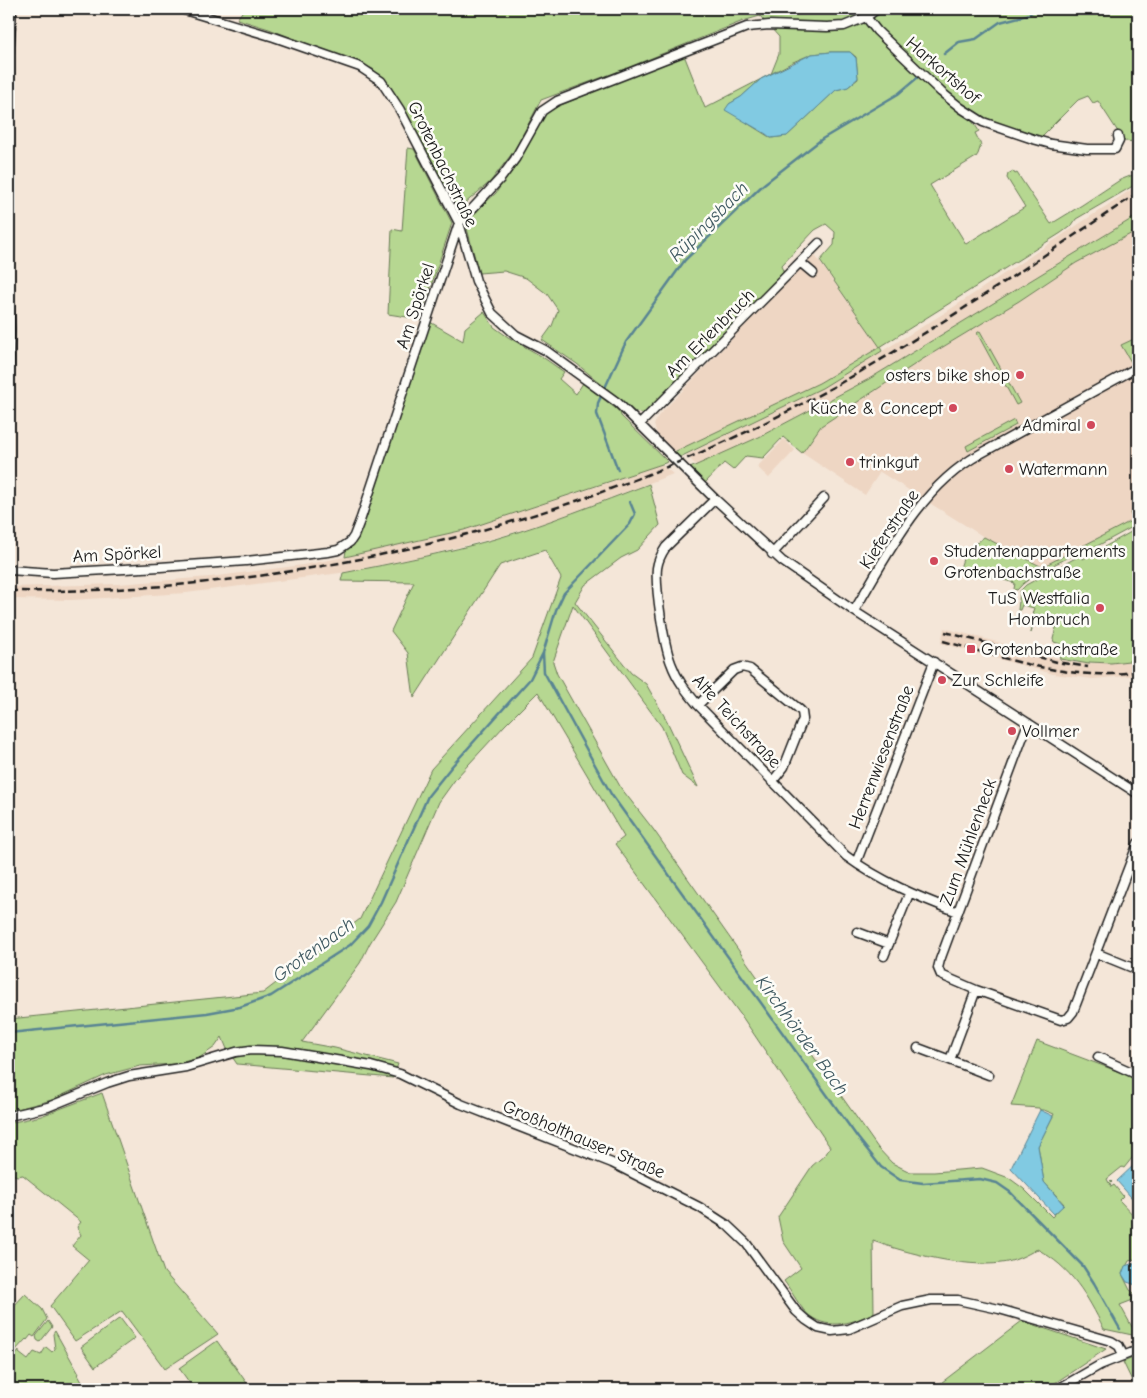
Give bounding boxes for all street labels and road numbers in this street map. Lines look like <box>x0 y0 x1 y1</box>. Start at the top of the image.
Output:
street label: Harkortshof <box>901 33 985 109</box>
street label: Grotenbachstraße <box>403 98 482 230</box>
street label: Am Spörkel <box>392 261 439 352</box>
street label: Am Erlenbruch <box>662 285 759 382</box>
street label: Kieferstraße <box>855 486 924 573</box>
street label: Am Spörkel <box>72 542 162 567</box>
street label: Alte Teichstraße <box>688 670 785 773</box>
street label: Herrenwiesenstraße <box>844 682 919 832</box>
street label: Zum Mühlenheck <box>936 776 1001 908</box>
street label: Großholthauser Straße <box>499 1096 668 1183</box>

